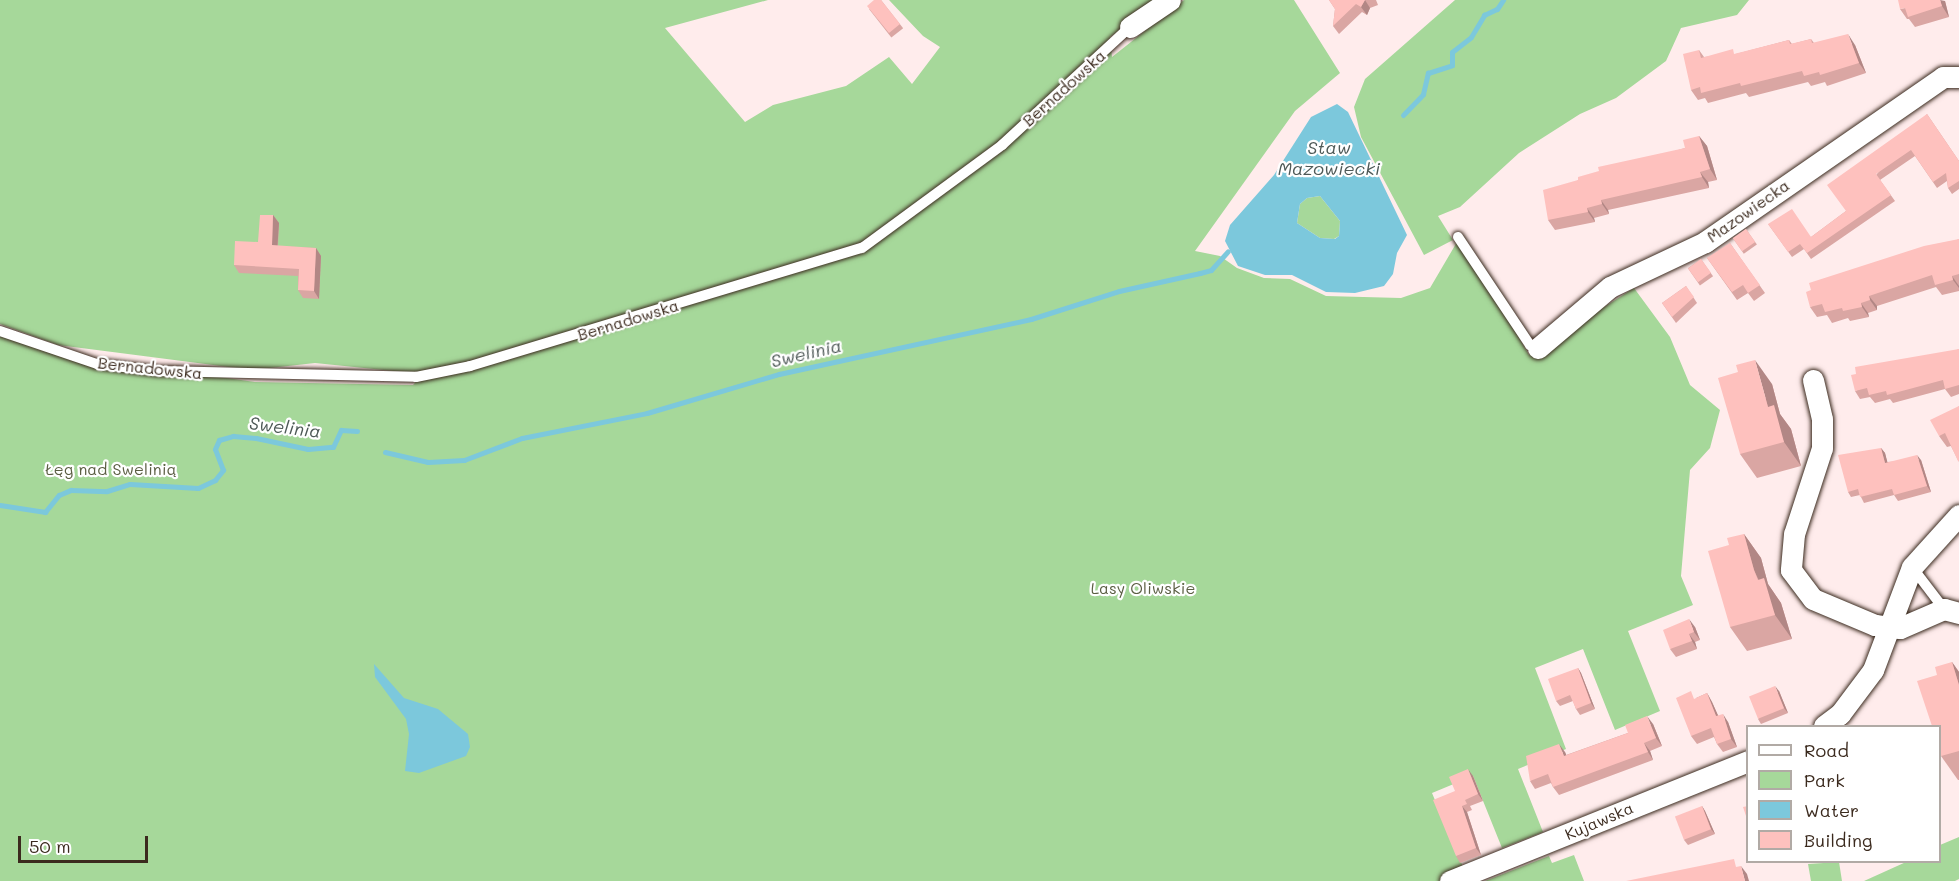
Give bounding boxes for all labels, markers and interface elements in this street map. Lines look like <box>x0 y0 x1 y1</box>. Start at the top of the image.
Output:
street label: Bernadowska <box>1019 46 1109 130</box>
water label: Staw Mazowiecki <box>1278 137 1380 180</box>
street label: Mazowiecka <box>1703 176 1793 246</box>
street label: Bernadowska <box>575 295 681 345</box>
water label: Swelinia <box>769 334 843 372</box>
street label: Bernadowska <box>97 353 203 383</box>
water label: Swelinia <box>248 412 322 442</box>
park label: Łęg nad Swelinią <box>45 459 177 479</box>
park label: Lasy Oliwskie <box>1091 578 1195 598</box>
legend <box>1746 725 1941 863</box>
text: Road <box>1804 738 1849 762</box>
text: Park <box>1804 768 1845 792</box>
street label: Kujawska <box>1562 798 1636 844</box>
text: Water <box>1804 798 1859 822</box>
scale bar <box>21 824 152 862</box>
text: Building <box>1804 828 1872 852</box>
text: 50 m <box>29 834 71 858</box>

